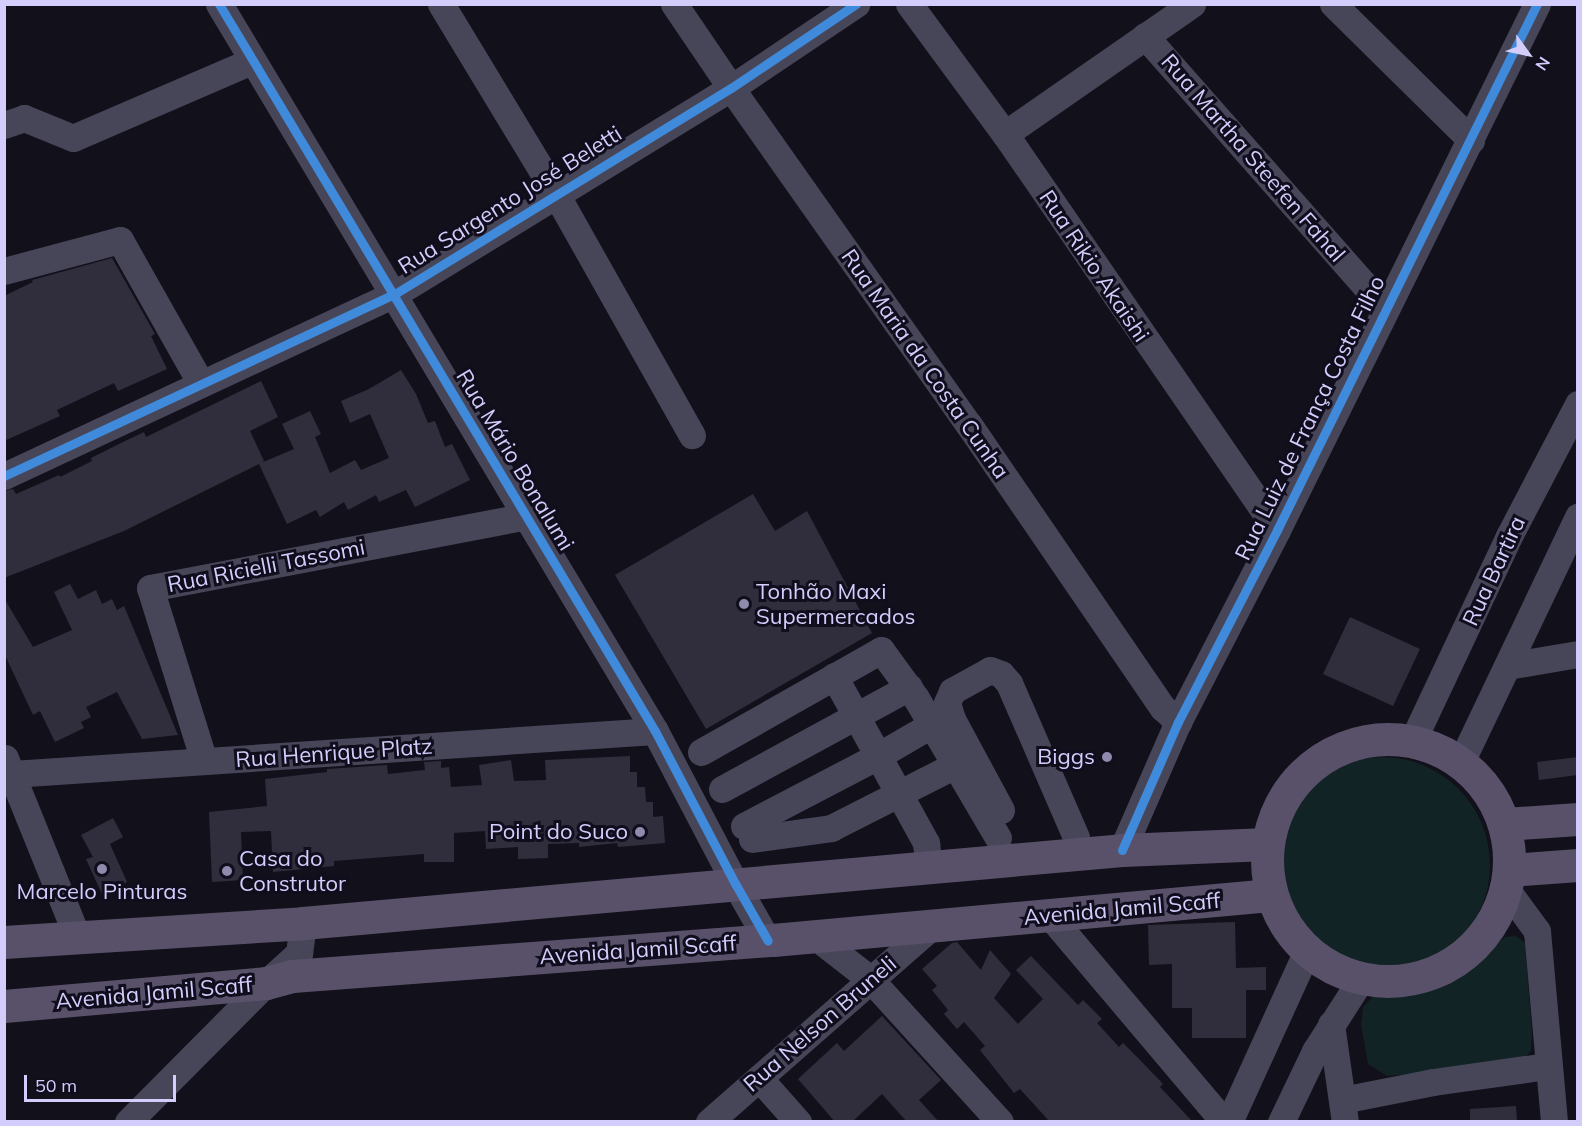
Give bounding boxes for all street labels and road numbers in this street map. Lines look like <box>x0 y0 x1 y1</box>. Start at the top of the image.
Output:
street label: Rua Martha Steefen Fahal <box>1156 49 1350 267</box>
street label: Rua Sargento José Beletti <box>393 120 627 280</box>
street label: Rua Rikio Akaishi <box>1034 185 1154 347</box>
street label: Rua Maria da Costa Cunha <box>836 244 1014 484</box>
street label: Rua Luiz de França Costa Filho <box>1230 272 1390 564</box>
street label: Rua Mário Bonalumi <box>450 365 580 555</box>
street label: Rua Bartira <box>1457 512 1531 630</box>
street label: Rua Ricielli Tassomi <box>165 534 367 598</box>
street label: Rua Henrique Platz <box>235 733 433 773</box>
street label: Avenida Jamil Scaff <box>1022 887 1222 931</box>
street label: Avenida Jamil Scaff <box>539 930 737 970</box>
street label: Rua Nelson Bruneli <box>738 951 902 1097</box>
street label: Avenida Jamil Scaff <box>54 971 254 1015</box>

